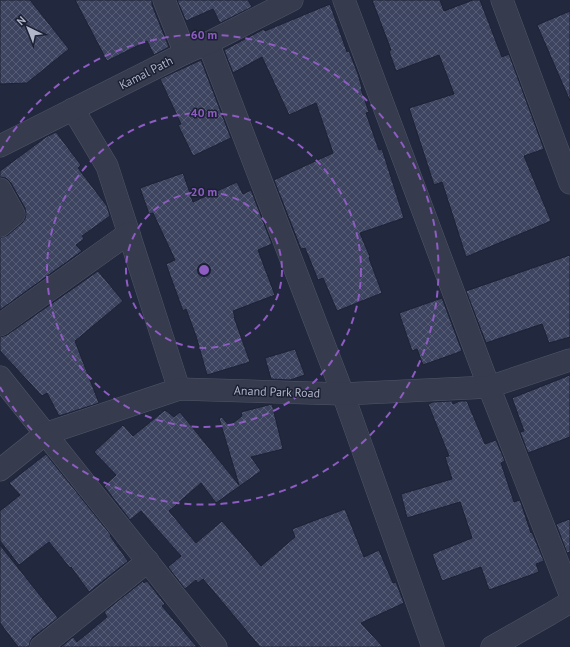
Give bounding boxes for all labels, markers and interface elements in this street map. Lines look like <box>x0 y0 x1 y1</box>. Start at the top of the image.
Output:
north arrow <box>8 8 48 48</box>
text: N <box>14 13 29 28</box>
text: 60 m <box>191 27 217 42</box>
street label: Kamal Path <box>116 53 175 92</box>
text: 40 m <box>191 105 217 120</box>
text: 20 m <box>191 184 217 199</box>
centre of rings <box>197 263 211 277</box>
street label: Anand Park Road <box>234 383 320 400</box>

